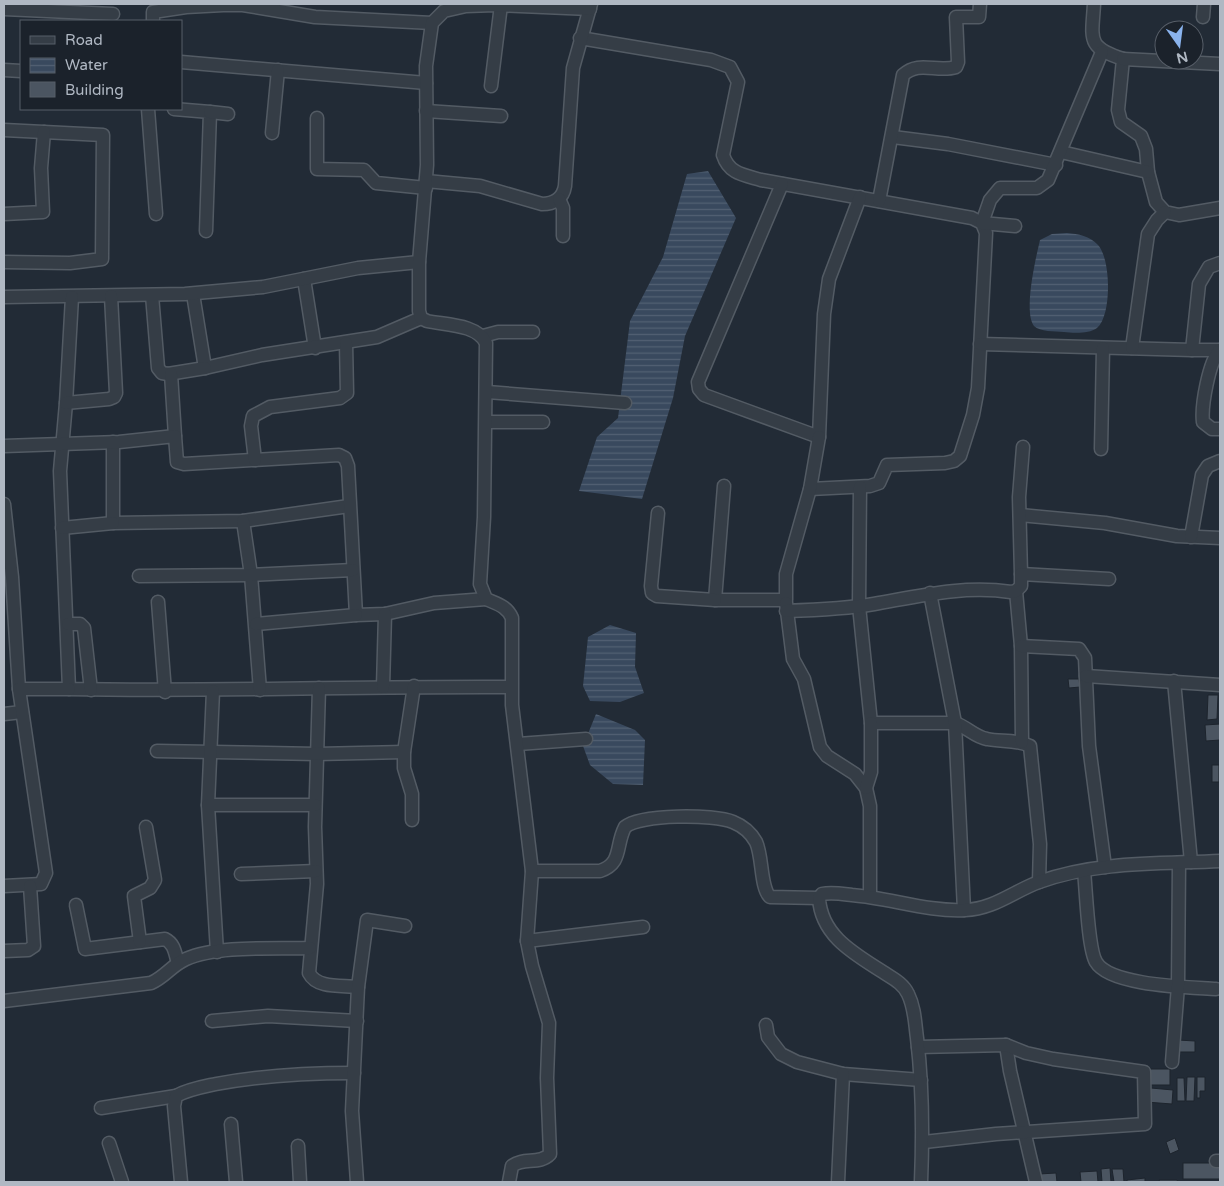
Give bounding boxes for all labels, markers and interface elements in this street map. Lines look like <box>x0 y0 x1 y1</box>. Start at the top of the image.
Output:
legend <box>20 20 182 110</box>
north arrow <box>1154 20 1204 70</box>
text: Road <box>65 31 103 49</box>
text: N <box>1175 48 1190 67</box>
text: Water <box>65 56 108 74</box>
text: Building <box>65 81 124 99</box>

